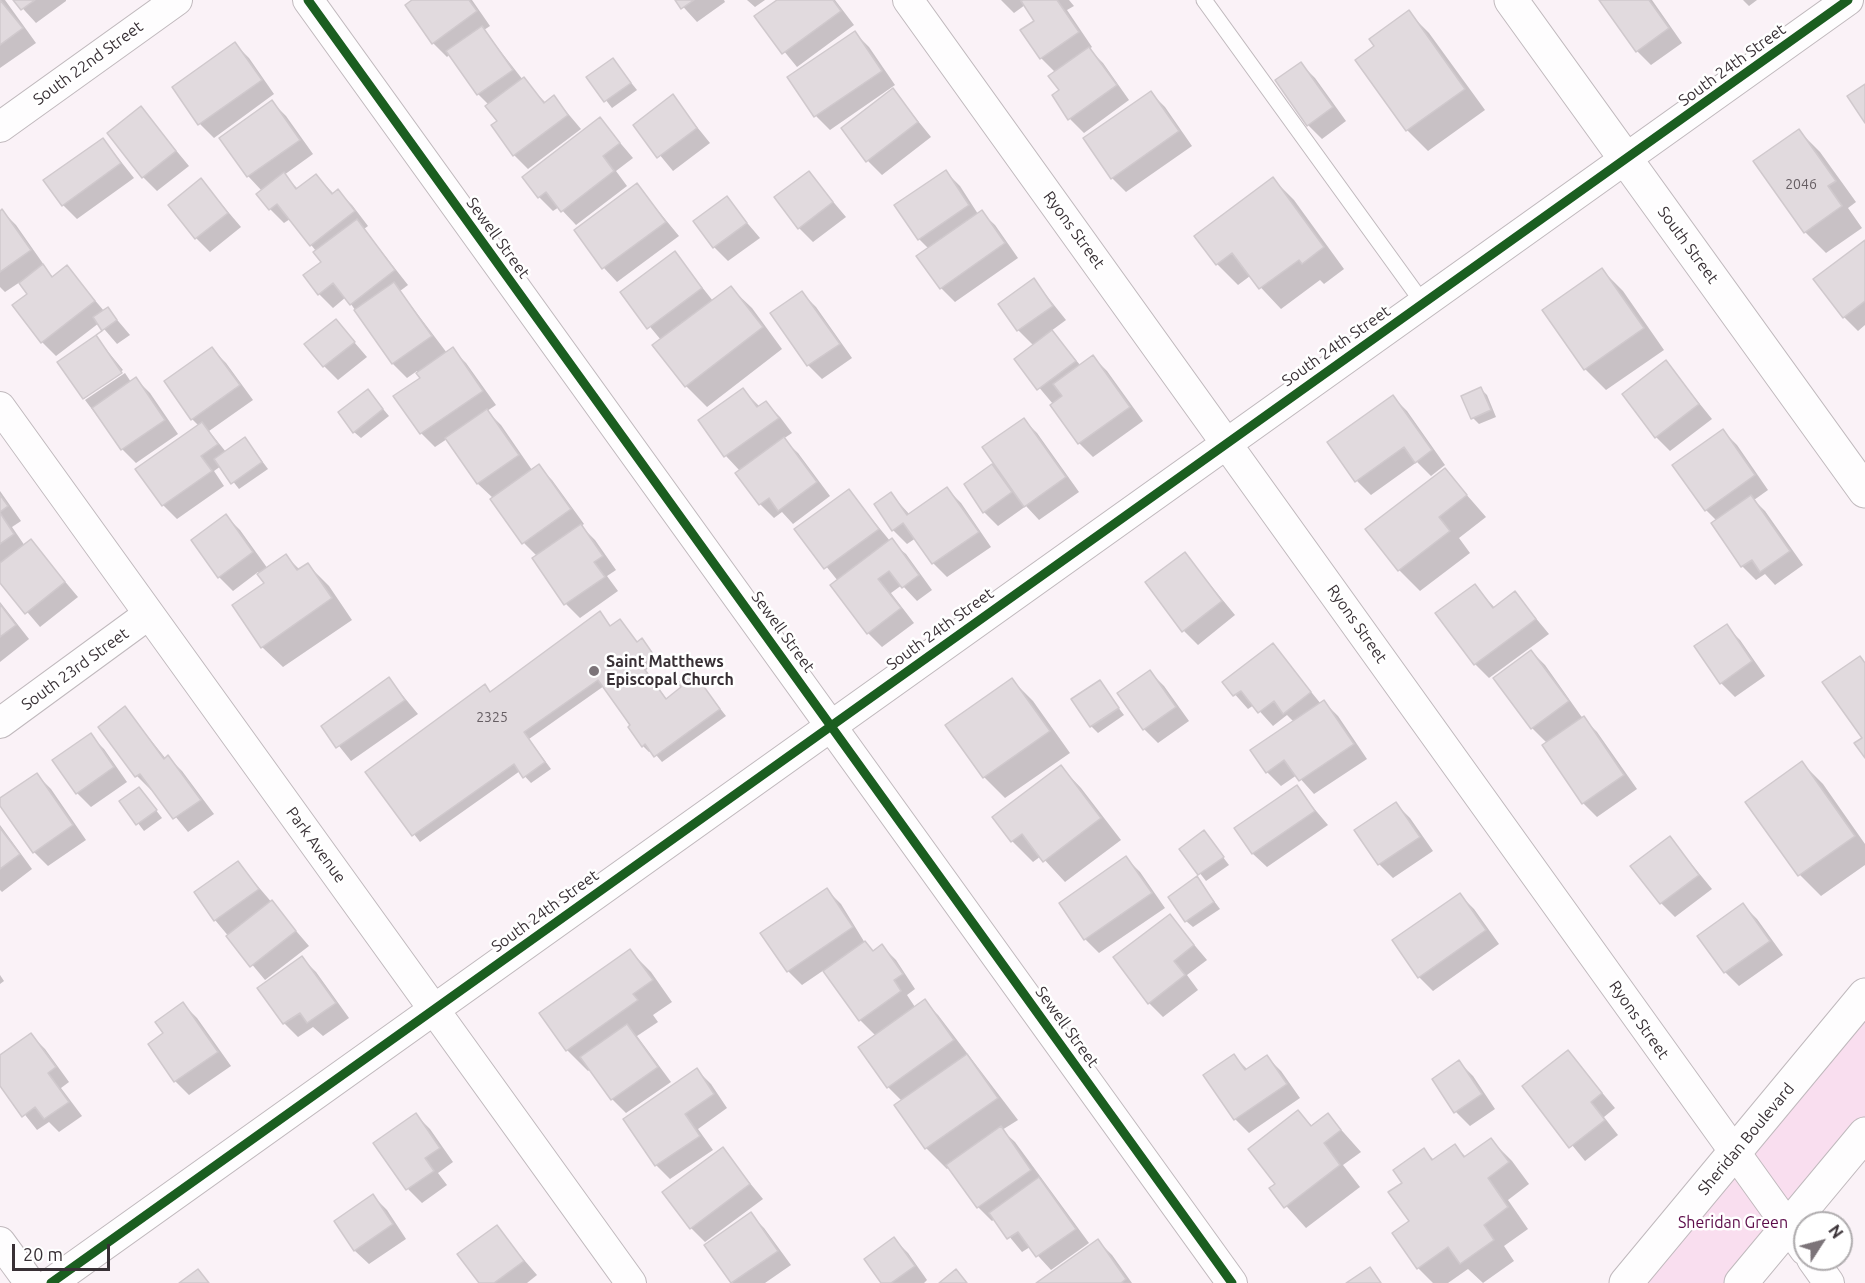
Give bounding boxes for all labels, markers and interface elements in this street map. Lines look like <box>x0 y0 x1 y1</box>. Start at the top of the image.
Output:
street label: South 22nd Street <box>29 17 147 109</box>
street label: South 24th Street <box>1675 20 1789 110</box>
house number: 2046 <box>1785 176 1817 192</box>
street label: Ryons Street <box>1039 187 1109 273</box>
street label: Sewell Street <box>462 194 534 282</box>
street label: South Street <box>1654 203 1722 287</box>
street label: South 24th Street <box>1278 301 1394 391</box>
street label: Ryons Street <box>1323 581 1391 667</box>
street label: South 24th Street <box>883 584 997 674</box>
street label: Sewell Street <box>747 588 819 676</box>
street label: South 23rd Street <box>18 624 132 714</box>
place label: Saint Matthews Episcopal Church <box>606 652 734 690</box>
marker: Saint Matthews Episcopal Church <box>587 664 601 678</box>
house number: 2325 <box>476 709 508 725</box>
street label: Park Avenue <box>282 803 350 887</box>
street label: South 24th Street <box>488 866 602 956</box>
street label: Ryons Street <box>1605 977 1673 1063</box>
street label: Sewell Street <box>1031 983 1103 1071</box>
street label: Sheridan Boulevard <box>1694 1079 1798 1199</box>
north arrow <box>1793 1211 1853 1271</box>
park label: Sheridan Green <box>1678 1213 1788 1233</box>
text: N <box>1825 1221 1847 1242</box>
scale bar <box>15 1232 112 1270</box>
text: 20 m <box>23 1244 63 1264</box>

